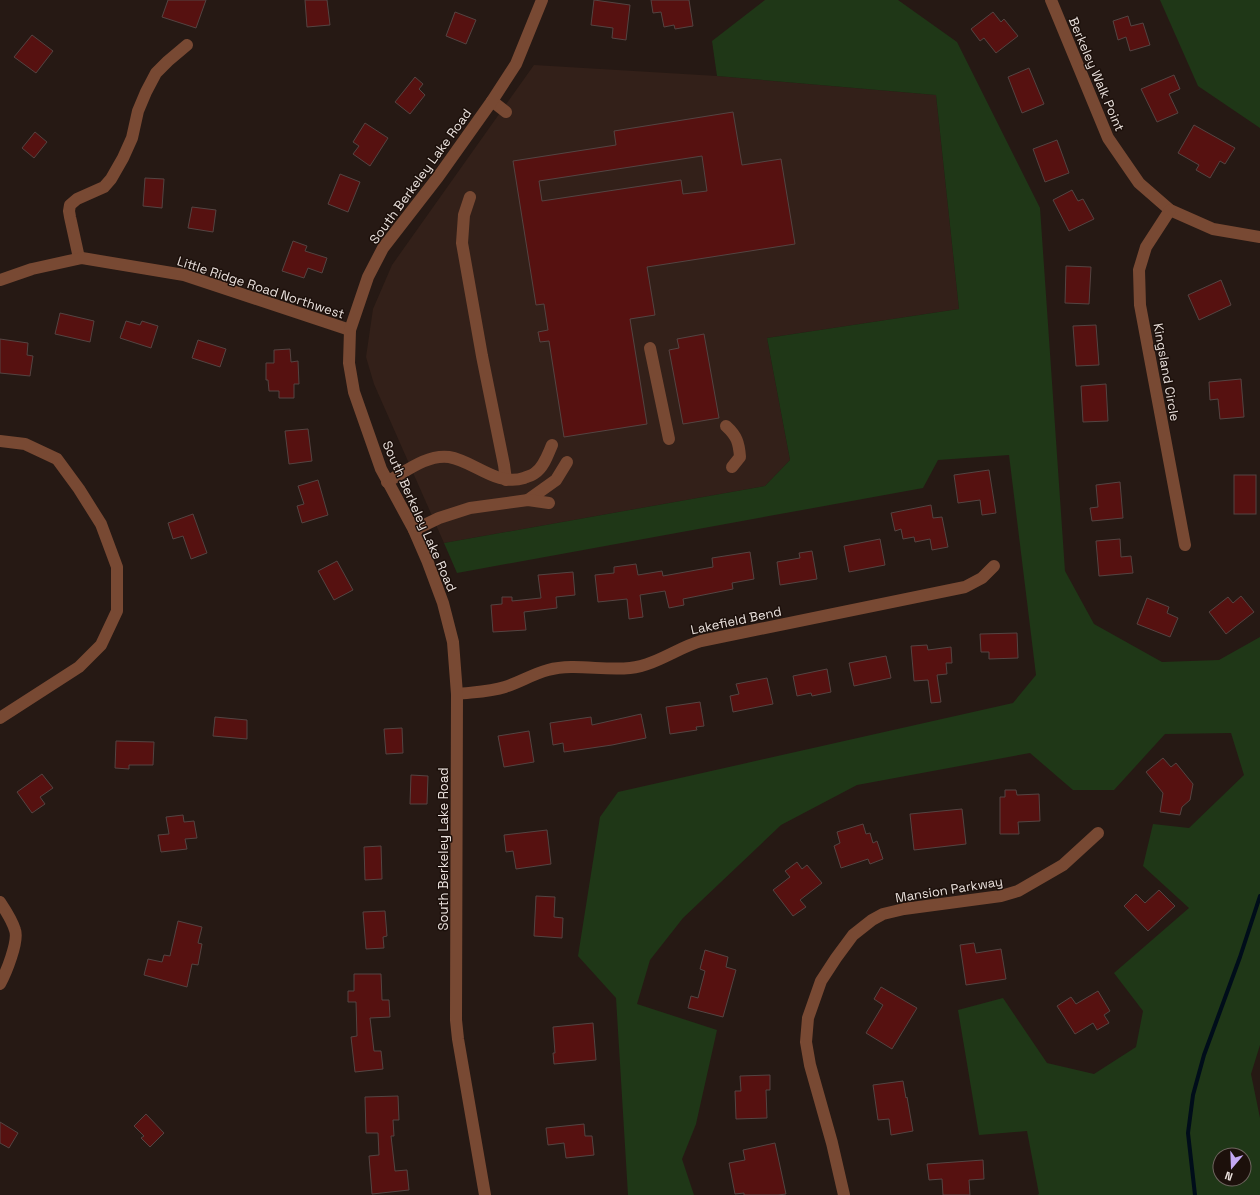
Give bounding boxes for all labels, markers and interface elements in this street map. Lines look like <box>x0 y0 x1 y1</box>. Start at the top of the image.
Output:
street label: Berkeley Walk Point <box>1065 15 1128 134</box>
street label: South Berkeley Lake Road <box>366 105 475 247</box>
street label: Little Ridge Road Northwest <box>175 252 347 323</box>
street label: Kingsland Circle <box>1149 322 1184 423</box>
street label: South Berkeley Lake Road <box>379 438 460 594</box>
street label: Lakefield Bend <box>689 603 783 638</box>
street label: South Berkeley Lake Road <box>435 767 452 931</box>
street label: Mansion Parkway <box>894 873 1004 906</box>
north arrow <box>1212 1147 1252 1187</box>
text: N <box>1223 1169 1235 1184</box>

